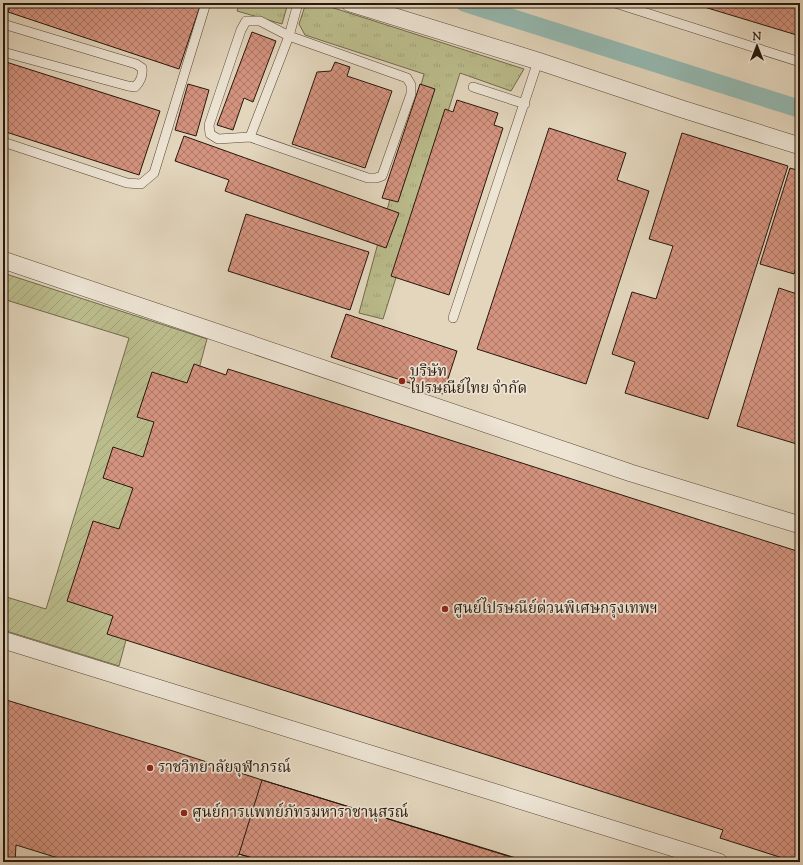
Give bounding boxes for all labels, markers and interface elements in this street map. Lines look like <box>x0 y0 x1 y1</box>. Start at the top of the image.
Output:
north arrow <box>737 26 777 66</box>
text: N <box>752 29 762 45</box>
place label: บริษัท ไปรษณีย์ไทย จำกัด <box>409 362 527 400</box>
marker: บริษัท ไปรษณีย์ไทย จำกัด <box>397 376 407 386</box>
place label: ศูนย์ไปรษณีย์ด่วนพิเศษกรุงเทพฯ <box>453 597 658 620</box>
marker: ศูนย์ไปรษณีย์ด่วนพิเศษกรุงเทพฯ <box>440 604 450 614</box>
place label: ราชวิทยาลัยจุฬาภรณ์ <box>158 757 291 779</box>
marker: ราชวิทยาลัยจุฬาภรณ์ <box>145 763 155 773</box>
place label: ศูนย์การแพทย์ภัทรมหาราชานุสรณ์ <box>192 802 409 824</box>
marker: ศูนย์การแพทย์ภัทรมหาราชานุสรณ์ <box>179 808 189 818</box>

